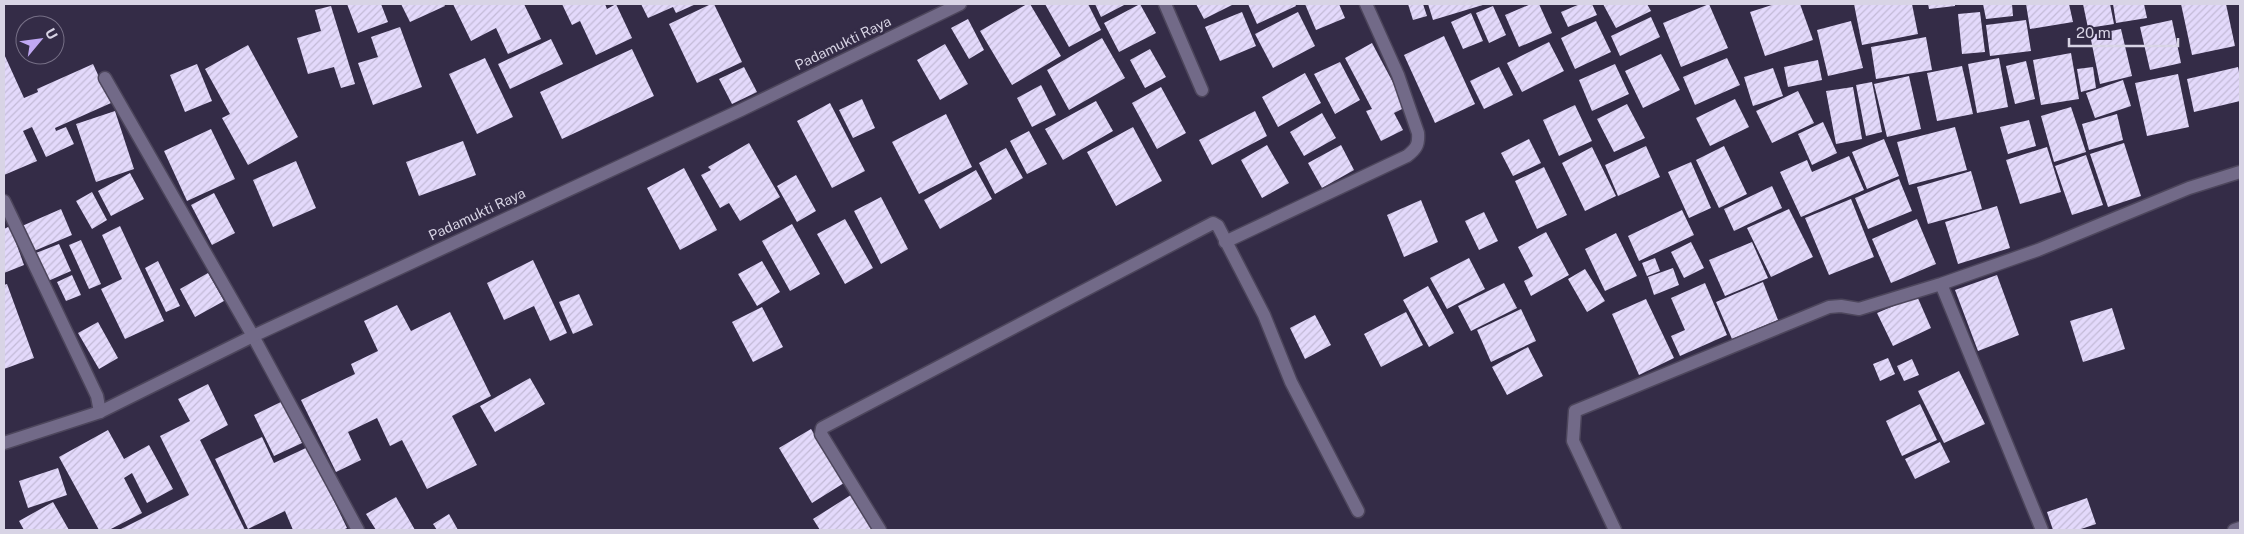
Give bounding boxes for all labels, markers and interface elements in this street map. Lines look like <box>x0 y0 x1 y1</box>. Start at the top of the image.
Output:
street label: Padamukti Raya <box>792 13 894 73</box>
north arrow <box>15 15 65 65</box>
scale bar <box>2069 15 2178 47</box>
text: 20 m <box>2076 24 2111 41</box>
text: U <box>42 25 61 42</box>
street label: Padamukti Raya <box>426 185 528 243</box>

